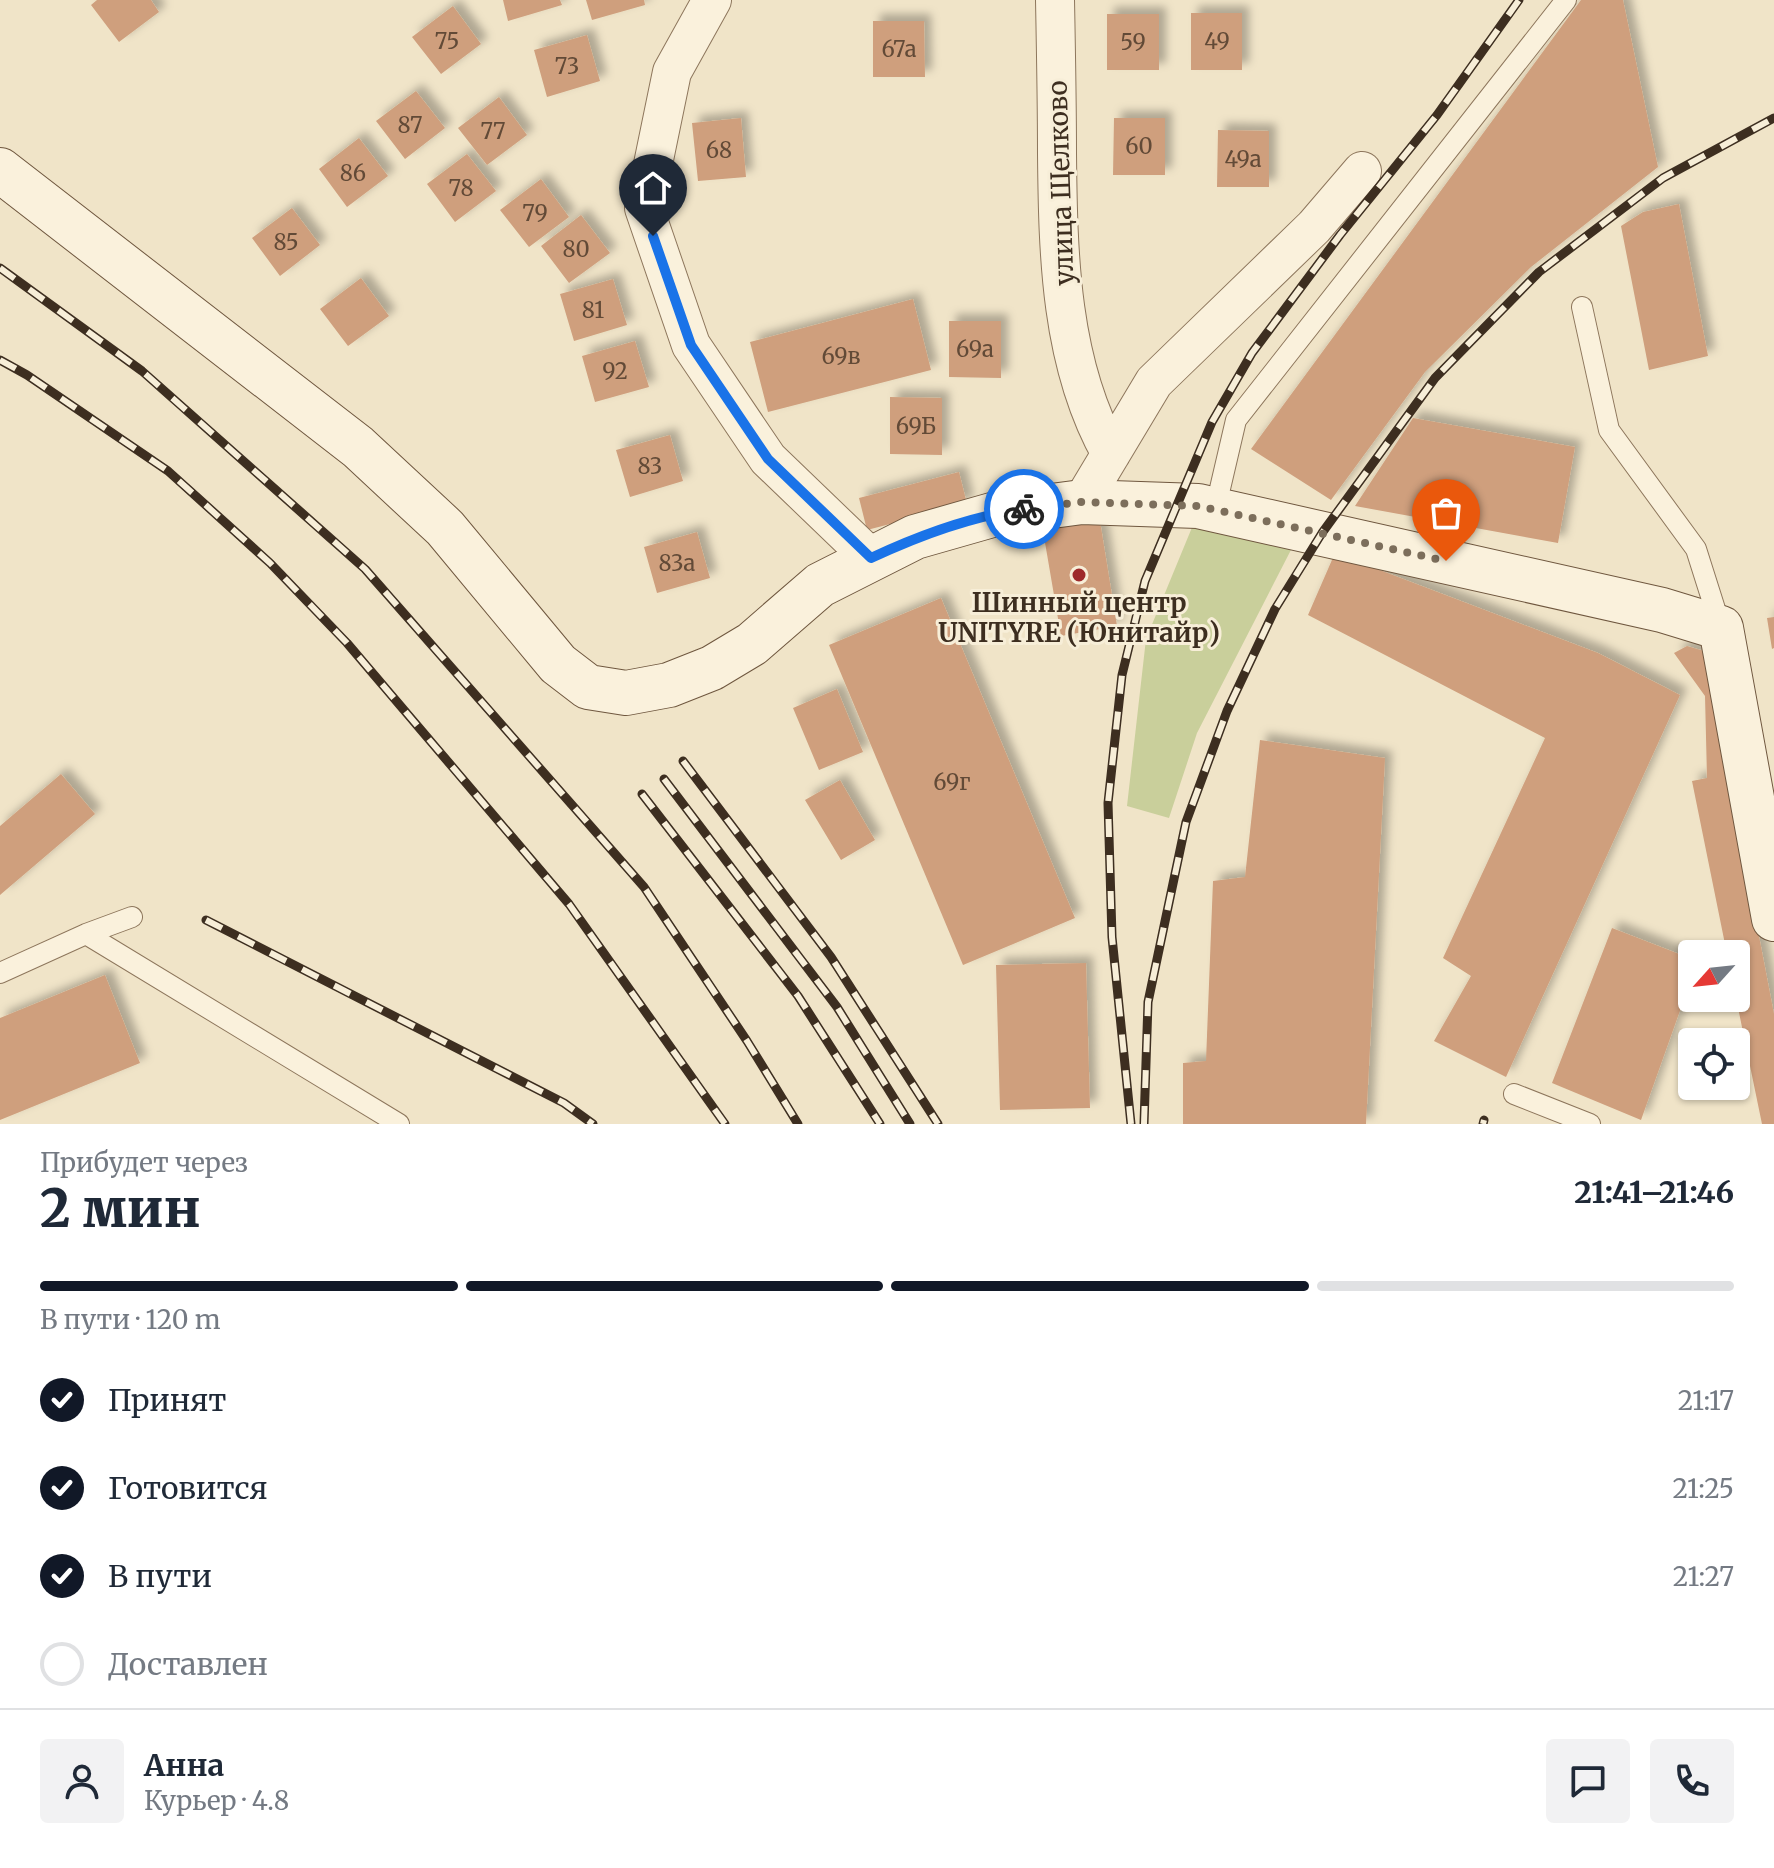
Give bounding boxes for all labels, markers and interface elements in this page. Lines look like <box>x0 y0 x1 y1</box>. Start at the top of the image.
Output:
house number: 75 <box>435 27 459 55</box>
house number: 49 <box>1204 27 1230 55</box>
house number: 59 <box>1120 28 1146 56</box>
house number: 67а <box>881 35 917 63</box>
house number: 73 <box>555 52 579 80</box>
street label: улица Щелково <box>1040 80 1081 286</box>
house number: 87 <box>397 111 423 139</box>
house number: 77 <box>481 117 505 145</box>
house number: 60 <box>1125 132 1153 160</box>
house number: 68 <box>706 136 732 164</box>
house number: 49а <box>1224 145 1262 173</box>
pin <box>619 154 687 236</box>
house number: 86 <box>340 159 366 187</box>
icon: home <box>631 166 675 210</box>
house number: 78 <box>448 174 474 202</box>
house number: 79 <box>522 199 548 227</box>
house number: 85 <box>273 228 299 256</box>
house number: 80 <box>562 235 590 263</box>
house number: 81 <box>582 296 604 324</box>
house number: 69а <box>956 335 994 363</box>
house number: 69в <box>822 342 861 370</box>
house number: 92 <box>602 357 628 385</box>
house number: 69Б <box>896 412 936 440</box>
house number: 83 <box>638 452 662 480</box>
courier <box>984 469 1064 549</box>
pin <box>1412 479 1480 561</box>
icon: bike <box>1002 487 1046 531</box>
icon: bag <box>1424 491 1468 535</box>
house number: 83а <box>659 549 696 577</box>
marker: Шинный центр UNITYRE (Юнитайр) <box>1070 566 1088 584</box>
place label: Шинный центр UNITYRE (Юнитайр) <box>938 586 1220 649</box>
house number: 69г <box>933 768 971 796</box>
north arrow <box>1678 940 1750 1012</box>
map controls <box>1678 940 1750 1100</box>
button: locate <box>1678 1028 1750 1100</box>
text: Прибудет через <box>40 1146 248 1179</box>
text: 21:41–21:46 <box>1574 1173 1734 1211</box>
text: 2 мин <box>40 1176 201 1241</box>
text: В пути · 120 m <box>40 1303 221 1336</box>
icon: check <box>40 1378 84 1422</box>
text: Принят <box>108 1381 227 1419</box>
text: 21:17 <box>1678 1384 1734 1417</box>
icon: check <box>40 1466 84 1510</box>
text: Готовится <box>108 1469 268 1507</box>
text: 21:25 <box>1673 1472 1734 1505</box>
icon: check <box>40 1554 84 1598</box>
text: В пути <box>108 1557 212 1595</box>
text: 21:27 <box>1673 1560 1734 1593</box>
text: Доставлен <box>108 1645 268 1683</box>
button: person <box>40 1739 124 1823</box>
button: chat <box>1546 1739 1630 1823</box>
button: phone <box>1650 1739 1734 1823</box>
text: Анна <box>144 1746 224 1784</box>
text: Курьер · 4.8 <box>144 1784 289 1817</box>

